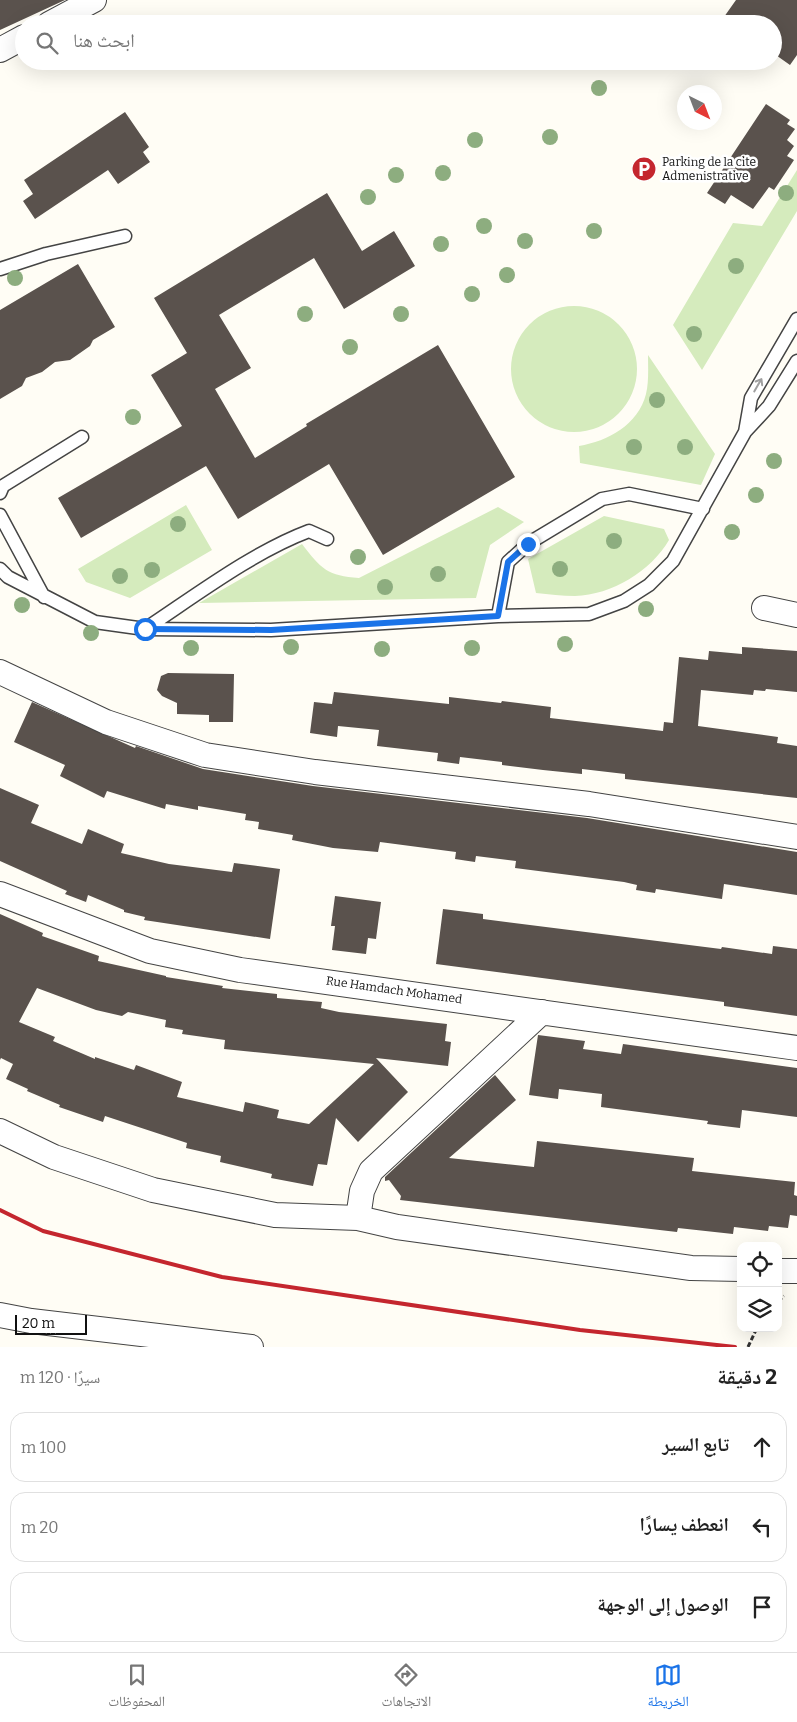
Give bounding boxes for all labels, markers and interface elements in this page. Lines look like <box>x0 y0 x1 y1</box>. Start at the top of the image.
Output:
search box <box>15 15 782 70</box>
icon: search <box>33 29 61 57</box>
text: ابحث هنا <box>73 29 135 52</box>
north arrow <box>677 85 722 130</box>
place label: Parking de la cite Admenistrative <box>662 155 756 183</box>
parking icon: Parking de la cite Admenistrative <box>631 156 657 182</box>
one-way arrow <box>754 379 764 393</box>
route end <box>517 533 540 556</box>
route start <box>134 618 157 641</box>
street label: Rue Hamdach Mohamed <box>325 974 463 1006</box>
map controls <box>737 1242 782 1332</box>
button: locate <box>737 1242 782 1287</box>
button: layers <box>737 1287 782 1332</box>
scale bar <box>15 1312 88 1335</box>
text: 20 m <box>22 1315 55 1332</box>
text: 2 دقيقة <box>717 1364 777 1390</box>
text: سيرًا · 120 m <box>20 1368 100 1387</box>
text: تابع السير <box>662 1433 729 1456</box>
icon: ahead <box>748 1433 776 1461</box>
text: 100 m <box>21 1438 66 1457</box>
text: انعطف يسارًا <box>639 1513 729 1536</box>
icon: left <box>748 1513 776 1541</box>
text: 20 m <box>21 1518 58 1537</box>
text: الوصول إلى الوجهة <box>597 1593 729 1616</box>
icon: arrive <box>748 1593 776 1621</box>
tab: المحفوظات <box>108 1661 165 1715</box>
tab: الاتجاهات <box>382 1661 431 1715</box>
tab: الخريطة <box>648 1661 689 1715</box>

